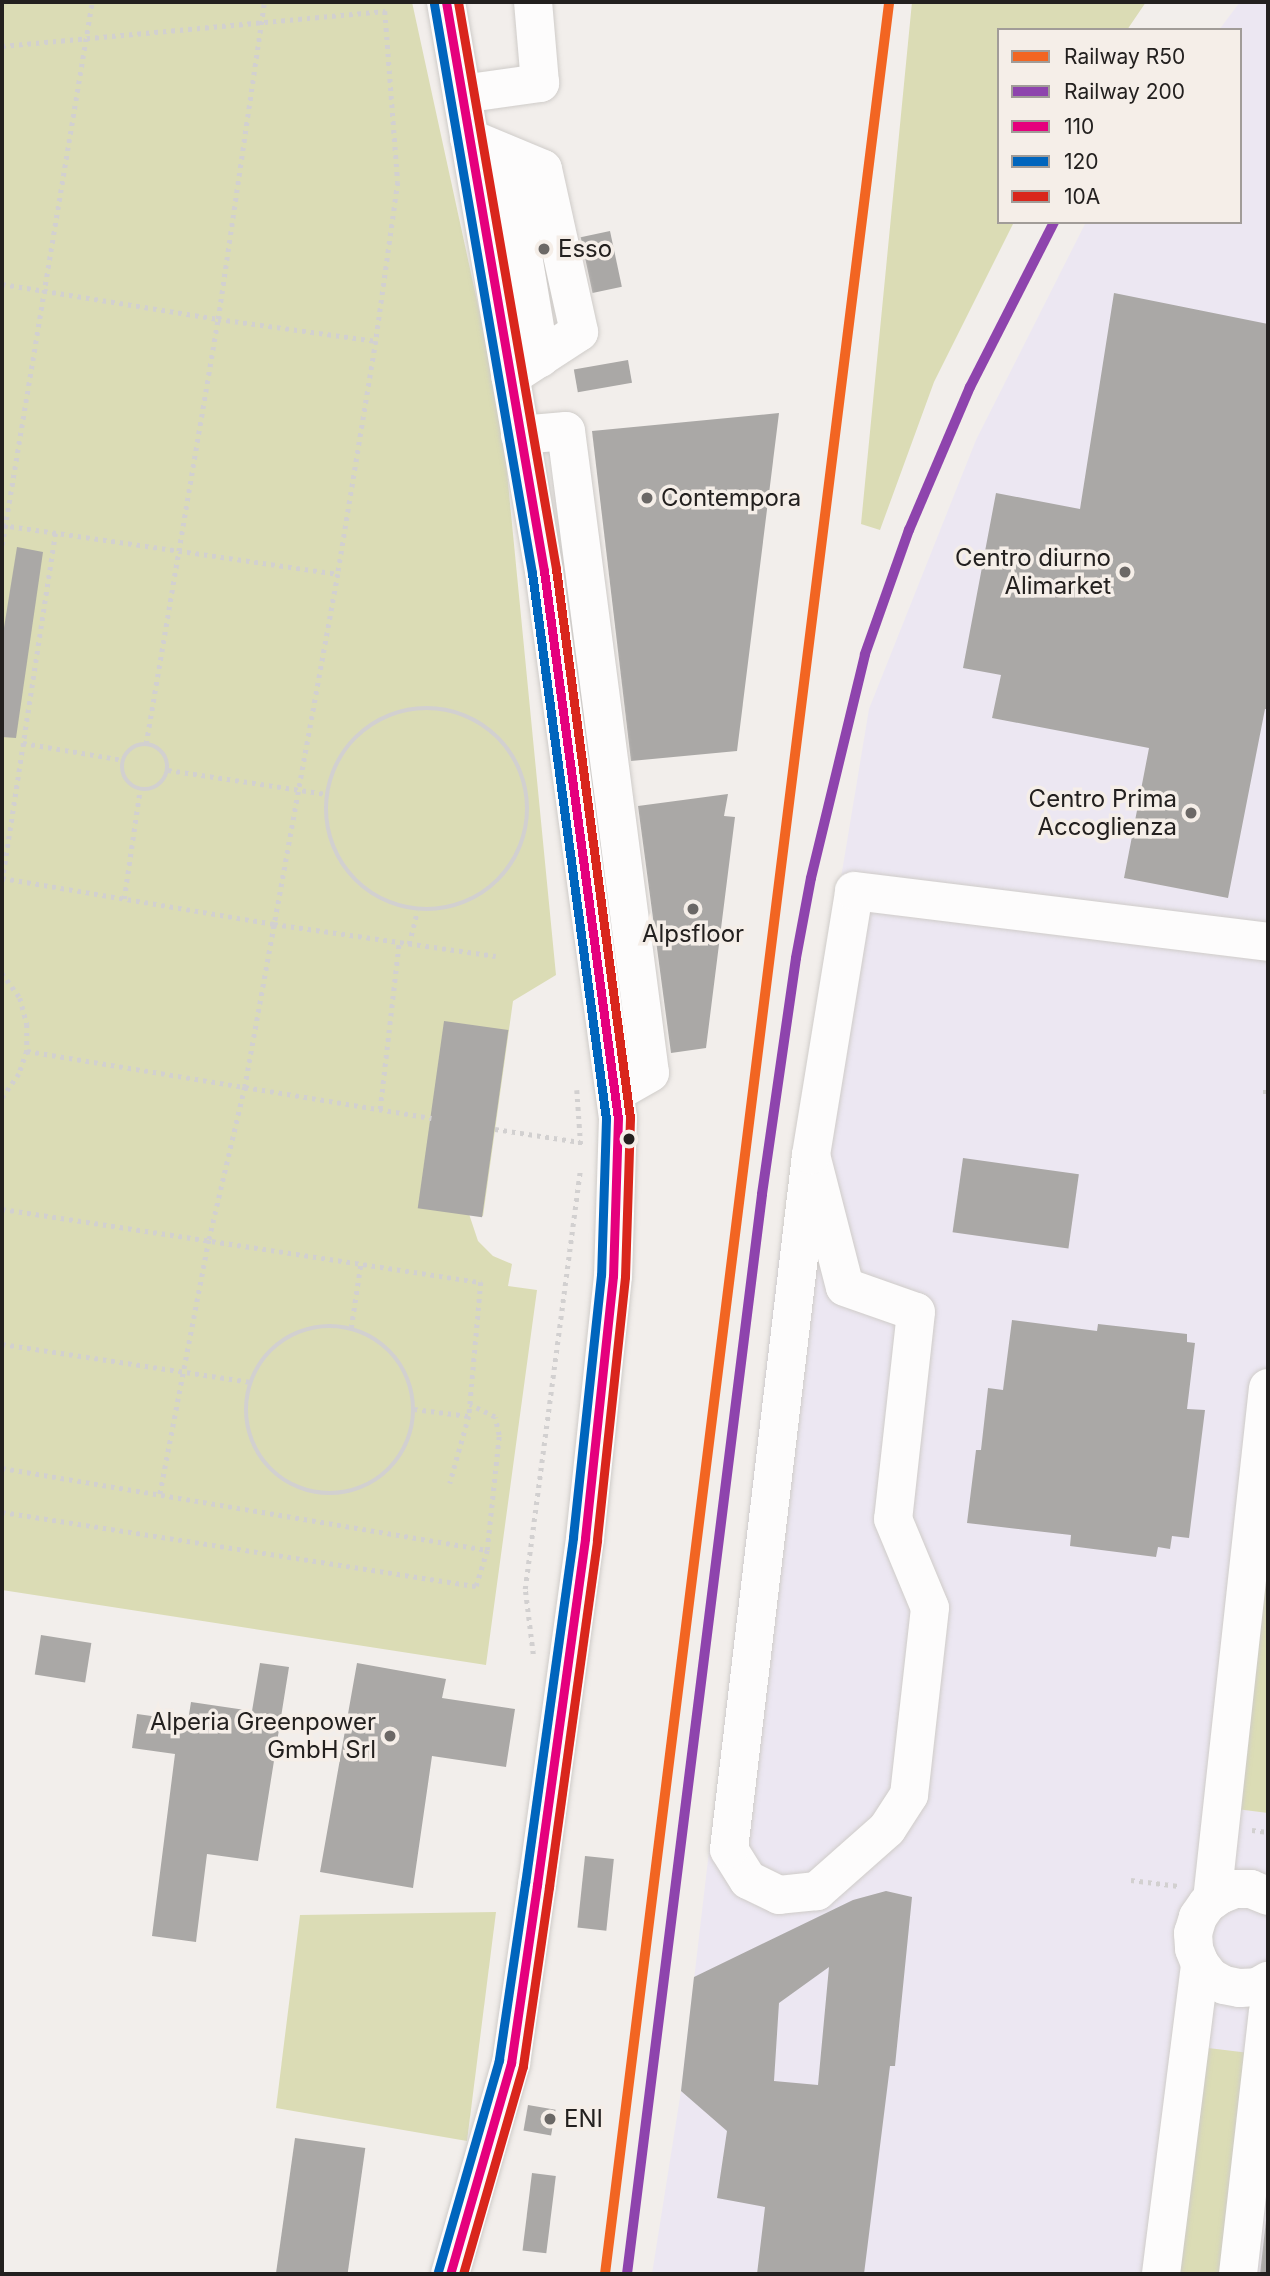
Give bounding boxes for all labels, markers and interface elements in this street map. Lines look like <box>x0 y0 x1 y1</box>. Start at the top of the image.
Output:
legend <box>997 28 1242 224</box>
text: Railway R50 <box>1064 44 1185 69</box>
text: Railway 200 <box>1064 79 1185 104</box>
text: 110 <box>1064 114 1094 139</box>
text: 120 <box>1064 149 1099 174</box>
text: 10A <box>1064 184 1100 209</box>
place label: Esso <box>558 235 612 263</box>
marker: Esso <box>536 241 552 257</box>
place label: Contempora <box>661 484 801 512</box>
marker: Contempora <box>639 490 655 506</box>
place label: Centro diurno Alimarket <box>955 544 1111 600</box>
marker: Centro diurno Alimarket <box>1117 564 1133 580</box>
place label: Centro Prima Accoglienza <box>1029 785 1177 841</box>
marker: Centro Prima Accoglienza <box>1183 805 1199 821</box>
marker: Alpsfloor <box>685 901 701 917</box>
place label: Alpsfloor <box>642 920 744 948</box>
unlabelled marker <box>622 1132 636 1146</box>
place label: Alperia Greenpower GmbH Srl <box>150 1708 376 1764</box>
marker: Alperia Greenpower GmbH Srl <box>382 1728 398 1744</box>
place label: ENI <box>564 2105 603 2133</box>
marker: ENI <box>542 2111 558 2127</box>

